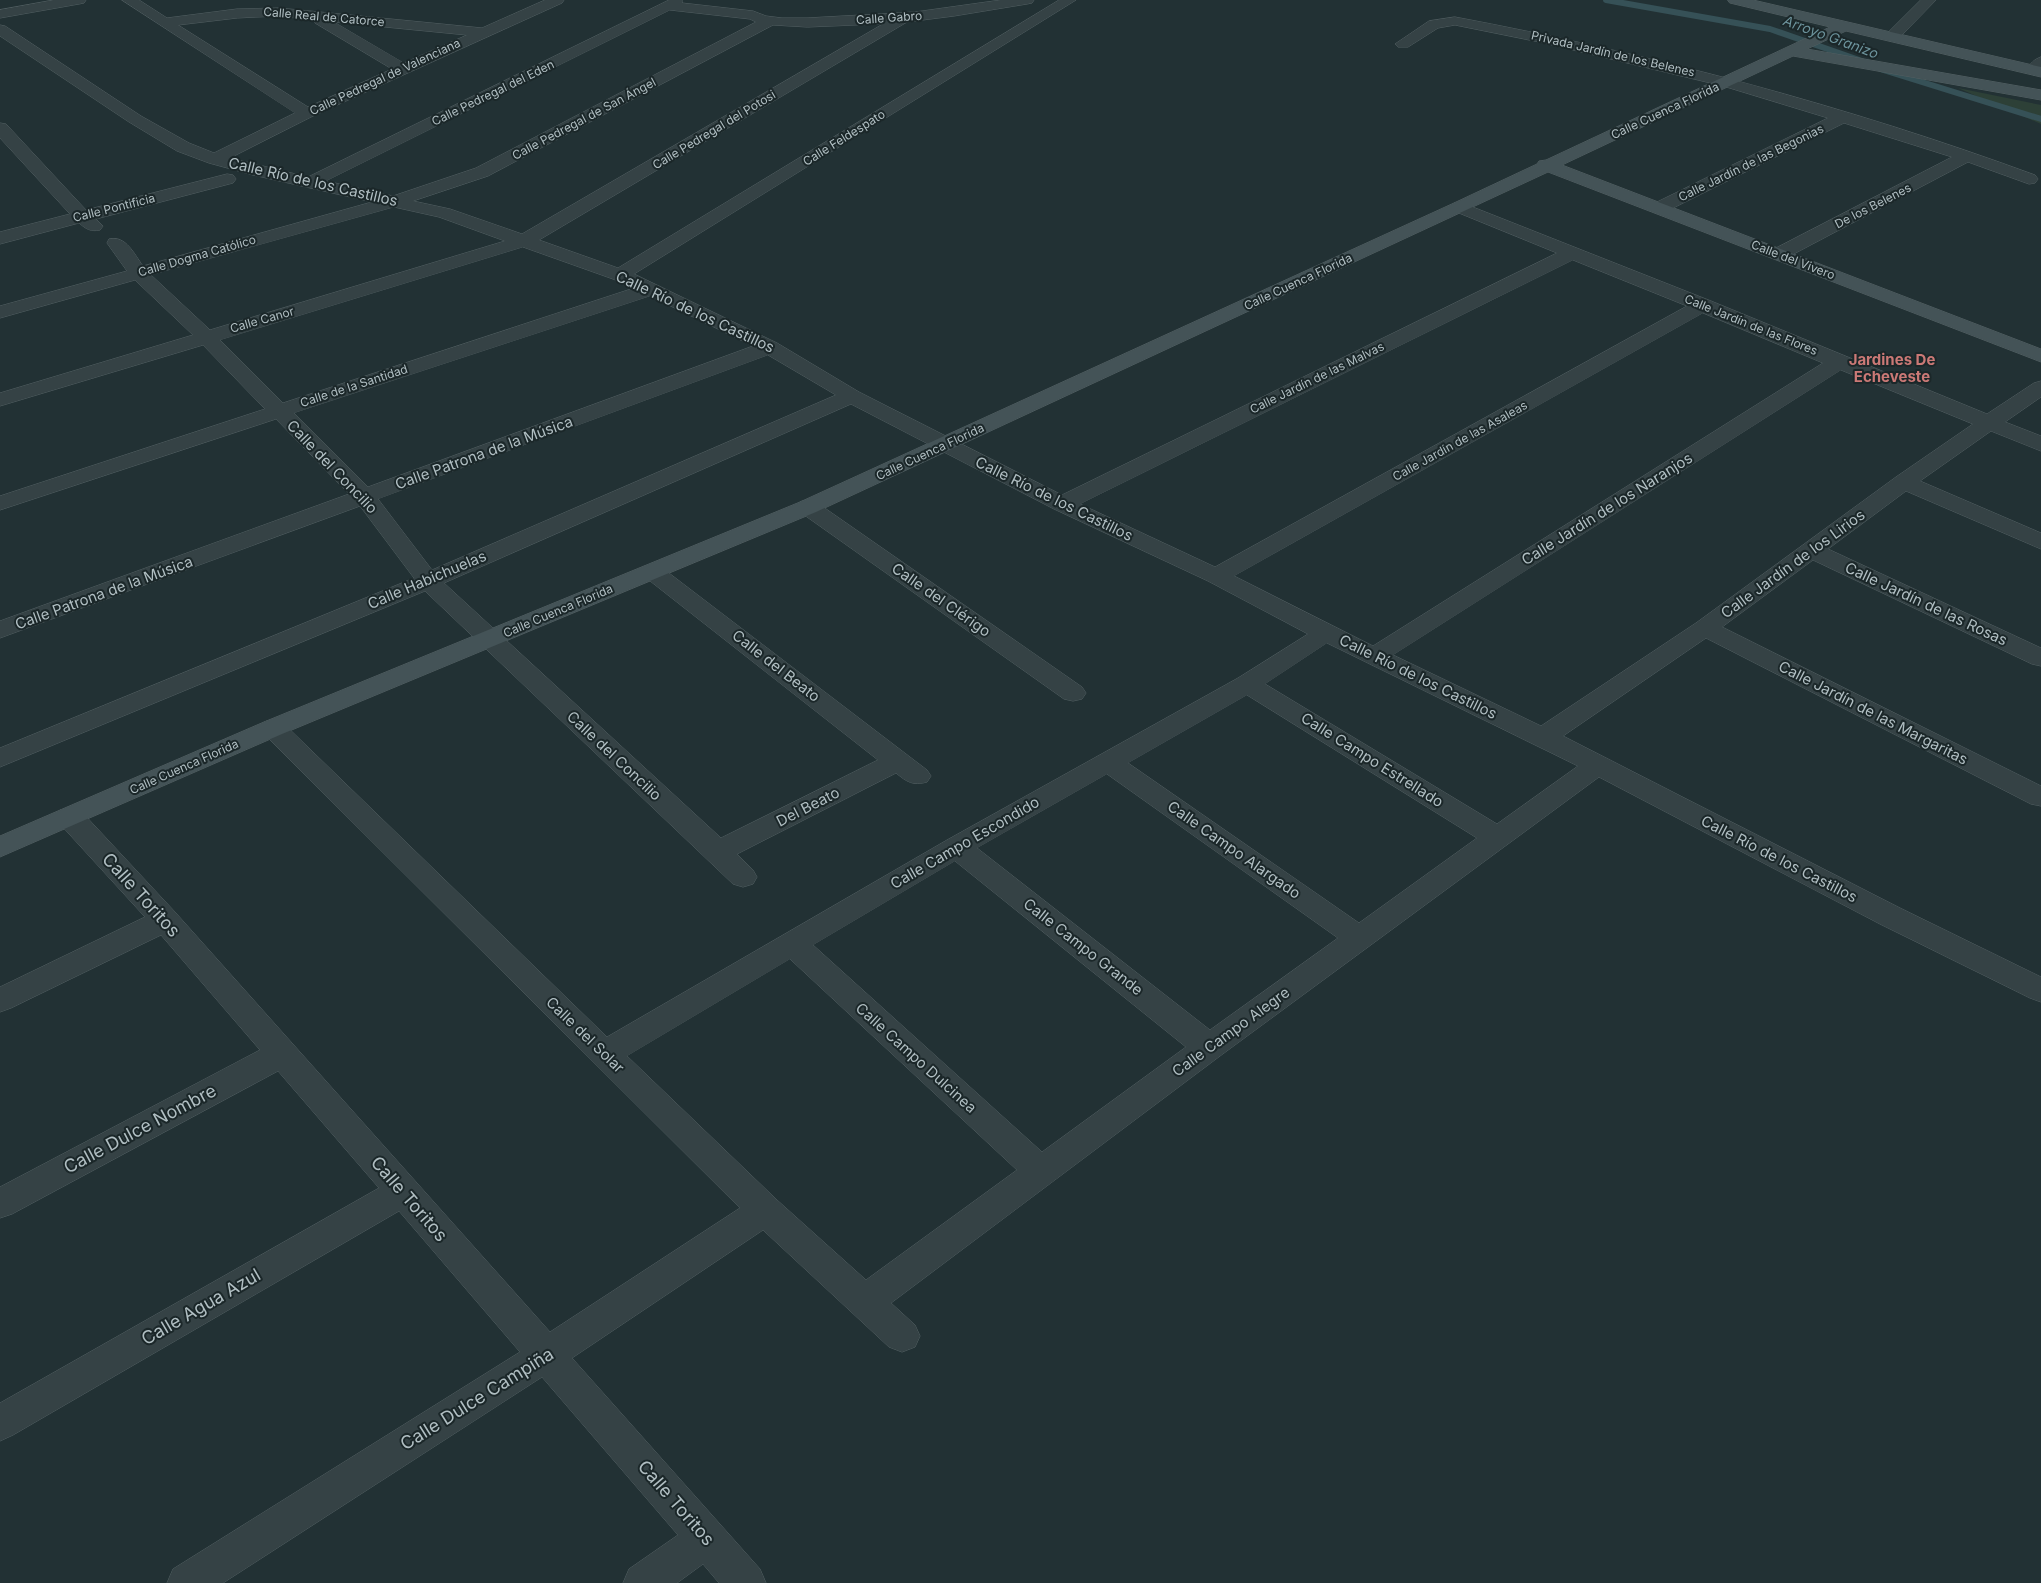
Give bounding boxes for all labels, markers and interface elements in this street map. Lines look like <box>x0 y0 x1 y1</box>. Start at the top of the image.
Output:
street label: Calle Real de Catorce <box>263 4 385 29</box>
street label: Calle Gabro <box>855 8 923 27</box>
water label: Arroyo Granizo <box>1780 11 1881 62</box>
street label: Privada Jardín de los Belenes <box>1530 27 1696 80</box>
street label: Calle Pedregal de Valenciana <box>307 35 463 118</box>
street label: Calle Pedregal del Eden <box>429 56 557 129</box>
street label: Calle Pedregal de San Ángel <box>509 74 658 163</box>
street label: Calle Cuenca Florida <box>1608 79 1721 142</box>
street label: Calle Pedregal del Potosi <box>649 87 778 172</box>
street label: Calle Feldespato <box>800 106 888 169</box>
street label: Calle Jardín de las Begonias <box>1676 121 1826 204</box>
street label: Calle Río de los Castillos <box>227 153 400 210</box>
street label: De los Belenes <box>1832 180 1914 231</box>
street label: Calle Pontificia <box>71 190 157 225</box>
street label: Calle Dogma Católico <box>136 232 258 280</box>
street label: Calle del Vivero <box>1749 237 1837 282</box>
street label: Calle Cuenca Florida <box>1241 250 1354 313</box>
street label: Calle Río de los Castillos <box>613 266 778 357</box>
street label: Calle Jardín de las Flores <box>1682 291 1820 358</box>
street label: Calle Canor <box>228 303 296 336</box>
street label: Calle Jardín de las Malvas <box>1247 338 1386 417</box>
district label: Jardines De Echeveste <box>1849 350 1935 386</box>
street label: Calle de la Santidad <box>298 361 410 410</box>
street label: Calle Jardín de las Asaleas <box>1390 397 1530 484</box>
street label: Calle Patrona de la Música <box>392 411 575 494</box>
street label: Calle del Concilio <box>283 416 382 517</box>
street label: Calle Cuenca Florida <box>873 420 986 483</box>
street label: Calle Jardín de los Naranjos <box>1518 448 1696 569</box>
street label: Calle Río de los Castillos <box>972 452 1136 545</box>
street label: Calle Jardín de los Lirios <box>1717 505 1868 622</box>
street label: Calle Habichuelas <box>365 546 489 613</box>
street label: Calle Patrona de la Música <box>12 551 195 634</box>
street label: Calle del Clérigo <box>888 558 994 641</box>
street label: Calle Jardín de las Rosas <box>1842 558 2010 650</box>
street label: Calle Cuenca Florida <box>501 581 615 640</box>
street label: Calle del Beato <box>729 625 824 706</box>
street label: Calle Río de los Castillos <box>1336 630 1500 723</box>
street label: Calle Jardín de las Margaritas <box>1775 656 1971 769</box>
street label: Calle del Concilio <box>563 707 666 804</box>
street label: Calle Campo Estrellado <box>1298 708 1447 811</box>
street label: Calle Cuenca Florida <box>127 736 241 797</box>
street label: Del Beato <box>773 783 843 831</box>
street label: Calle Campo Escondido <box>887 792 1043 893</box>
street label: Calle Campo Alargado <box>1164 796 1305 903</box>
street label: Calle Río de los Castillos <box>1698 811 1861 906</box>
street label: Calle Toritos <box>98 848 185 941</box>
street label: Calle Campo Grande <box>1020 894 1147 999</box>
street label: Calle Campo Alegre <box>1168 983 1293 1081</box>
street label: Calle del Solar <box>542 992 629 1077</box>
street label: Calle Campo Dulcinea <box>852 998 981 1117</box>
street label: Calle Dulce Nombre <box>60 1080 220 1178</box>
street label: Calle Toritos <box>367 1152 452 1246</box>
street label: Calle Agua Azul <box>137 1264 264 1349</box>
street label: Calle Dulce Campiña <box>396 1343 557 1454</box>
street label: Calle Toritos <box>634 1456 719 1550</box>

